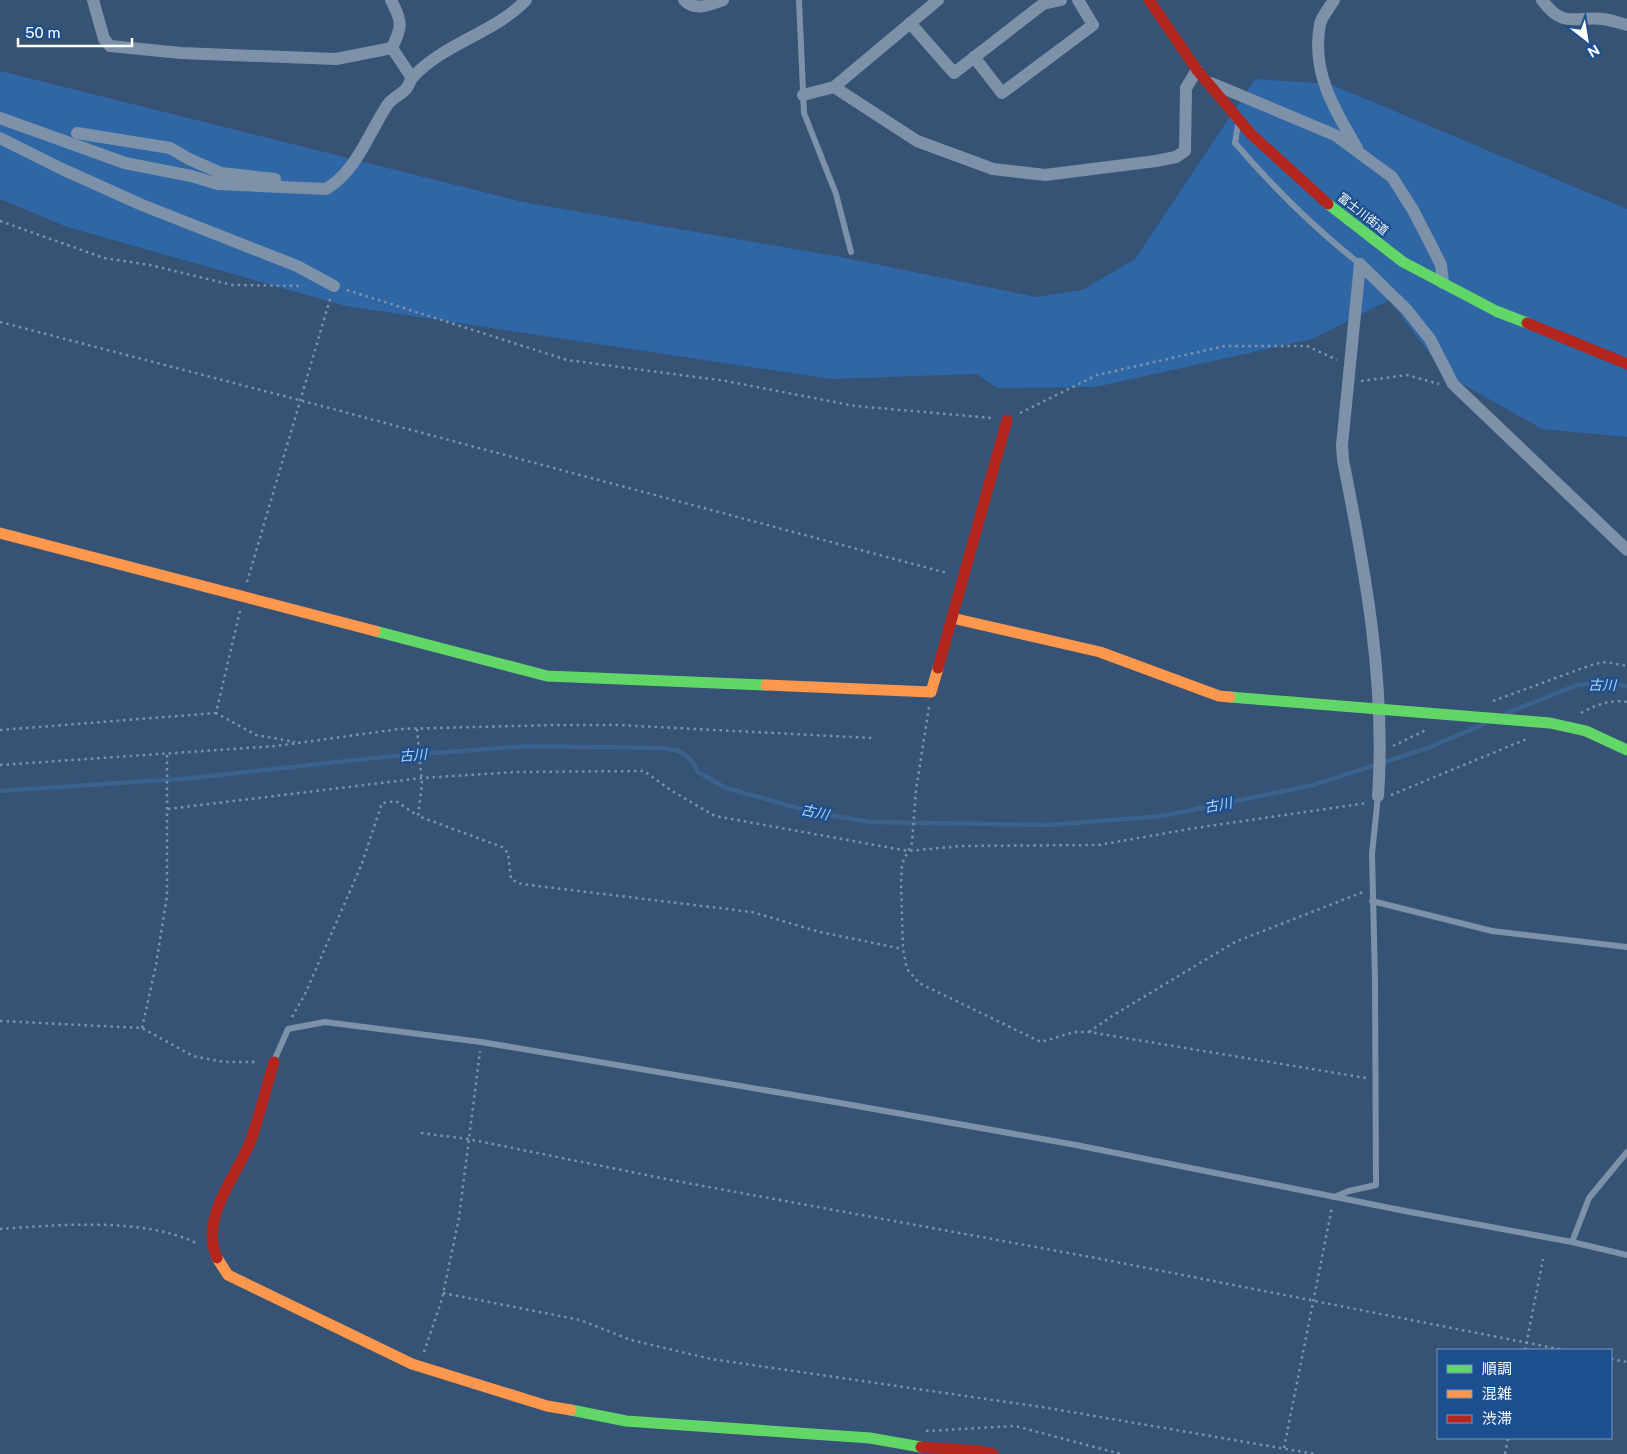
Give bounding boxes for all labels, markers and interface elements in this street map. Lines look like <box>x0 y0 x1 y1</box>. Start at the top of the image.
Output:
scale bar <box>18 15 131 47</box>
north arrow <box>1562 15 1612 65</box>
text: 50 m <box>25 24 60 41</box>
text: N <box>1585 41 1603 61</box>
street label: 富士川街道 <box>1335 190 1391 238</box>
water label: 古川 <box>1588 677 1618 693</box>
water label: 古川 <box>398 746 430 764</box>
water label: 古川 <box>1203 794 1235 816</box>
water label: 古川 <box>800 801 832 823</box>
legend <box>1437 1349 1612 1439</box>
text: 順調 <box>1482 1360 1512 1377</box>
text: 混雑 <box>1482 1385 1512 1402</box>
text: 渋滞 <box>1482 1410 1512 1427</box>

